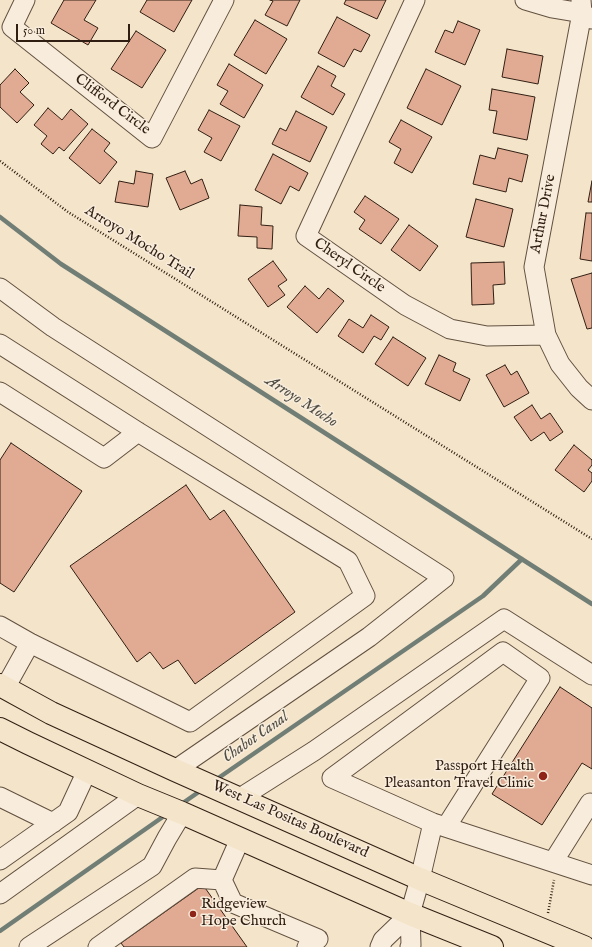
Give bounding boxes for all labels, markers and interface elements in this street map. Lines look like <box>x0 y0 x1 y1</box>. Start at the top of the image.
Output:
scale bar <box>18 16 132 42</box>
text: 50 m <box>23 23 45 38</box>
street label: Clifford Circle <box>71 71 153 139</box>
street label: Arthur Drive <box>528 173 560 255</box>
street label: Arroyo Mocho Trail <box>81 202 197 284</box>
street label: Cheryl Circle <box>310 235 388 297</box>
water label: Arroyo Mocho <box>261 372 341 432</box>
water label: Chabot Canal <box>219 708 293 768</box>
place label: Passport Health Pleasanton Travel Clinic <box>384 758 534 793</box>
marker: Passport Health Pleasanton Travel Clinic <box>537 770 549 782</box>
street label: West Las Positas Boulevard <box>209 777 371 863</box>
place label: Ridgeview Hope Church <box>201 896 286 931</box>
marker: Ridgeview Hope Church <box>188 909 198 919</box>

